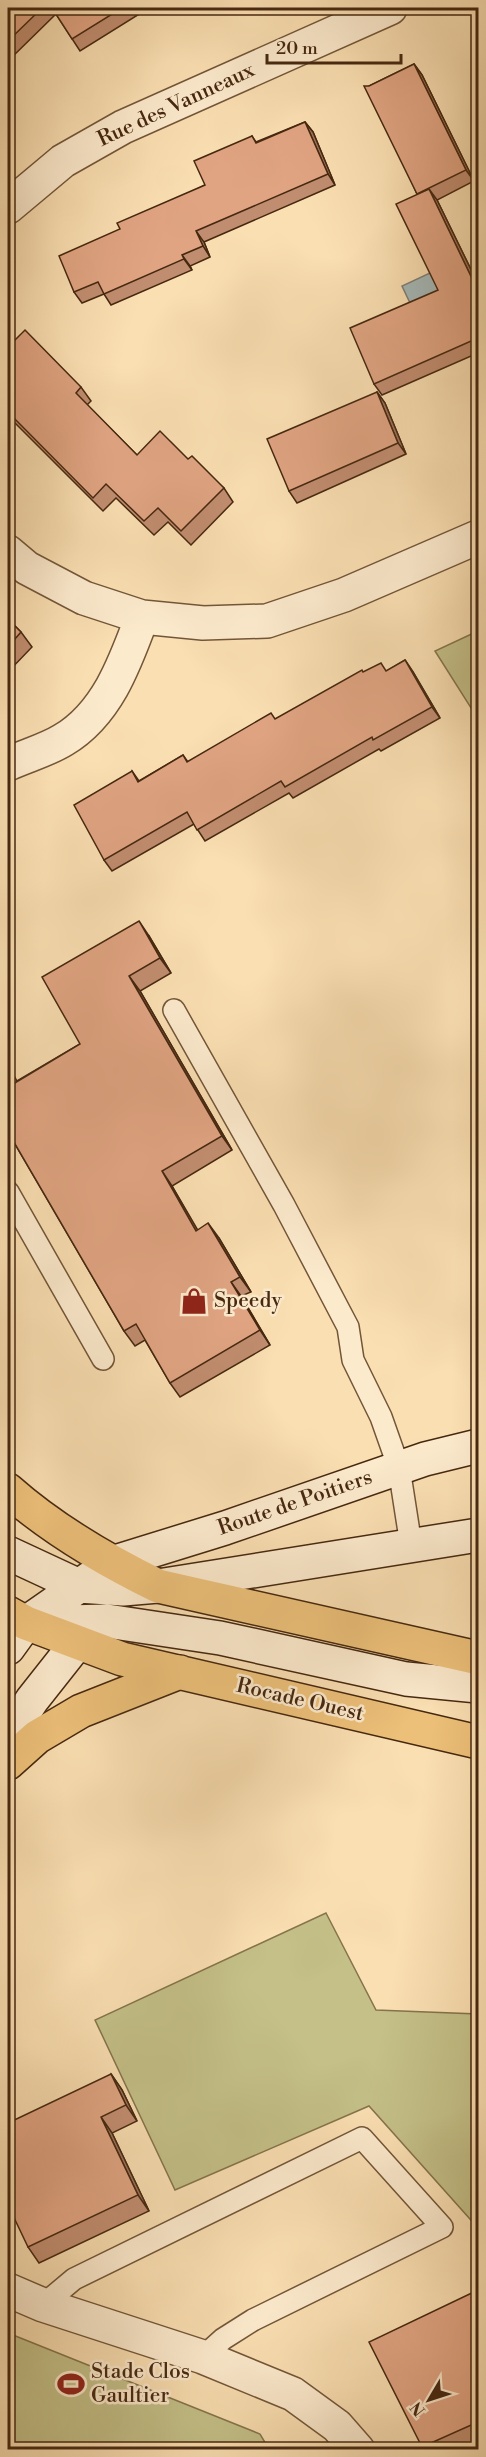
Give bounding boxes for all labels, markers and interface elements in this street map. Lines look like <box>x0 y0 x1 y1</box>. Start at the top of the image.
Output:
scale bar <box>267 27 400 65</box>
text: 20 m <box>276 37 318 60</box>
street label: Rue des Vanneaux <box>93 57 259 153</box>
shop icon: Speedy <box>179 1286 209 1316</box>
place label: Speedy <box>214 1288 283 1314</box>
street label: Route de Poitiers <box>214 1464 376 1542</box>
street label: Rocade Ouest <box>234 1673 367 1727</box>
place label: Stade Clos Gaultier <box>91 2359 190 2409</box>
sports icon: Stade Clos Gaultier <box>56 2369 86 2399</box>
north arrow <box>399 2370 459 2430</box>
text: N <box>406 2397 430 2420</box>

